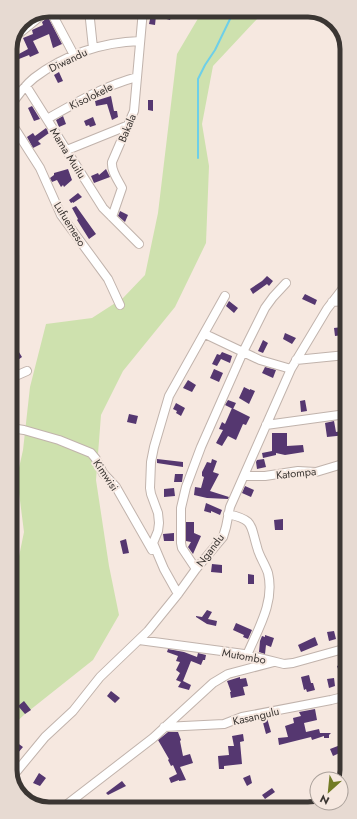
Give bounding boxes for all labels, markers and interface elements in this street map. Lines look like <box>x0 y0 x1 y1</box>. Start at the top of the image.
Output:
street label: Diwandu <box>46 44 90 76</box>
street label: Kisolokele <box>67 78 116 113</box>
street label: Bakala <box>114 111 140 145</box>
street label: Mama Muilu <box>46 124 90 182</box>
street label: Lufuemeso <box>50 199 90 249</box>
street label: Kimwisi <box>90 456 123 494</box>
street label: Katompa <box>275 463 317 483</box>
street label: Ngandu <box>192 530 228 570</box>
street label: Mutombo <box>221 644 267 668</box>
street label: Kasangulu <box>231 703 281 729</box>
north arrow <box>309 771 349 811</box>
text: N <box>317 791 332 809</box>

